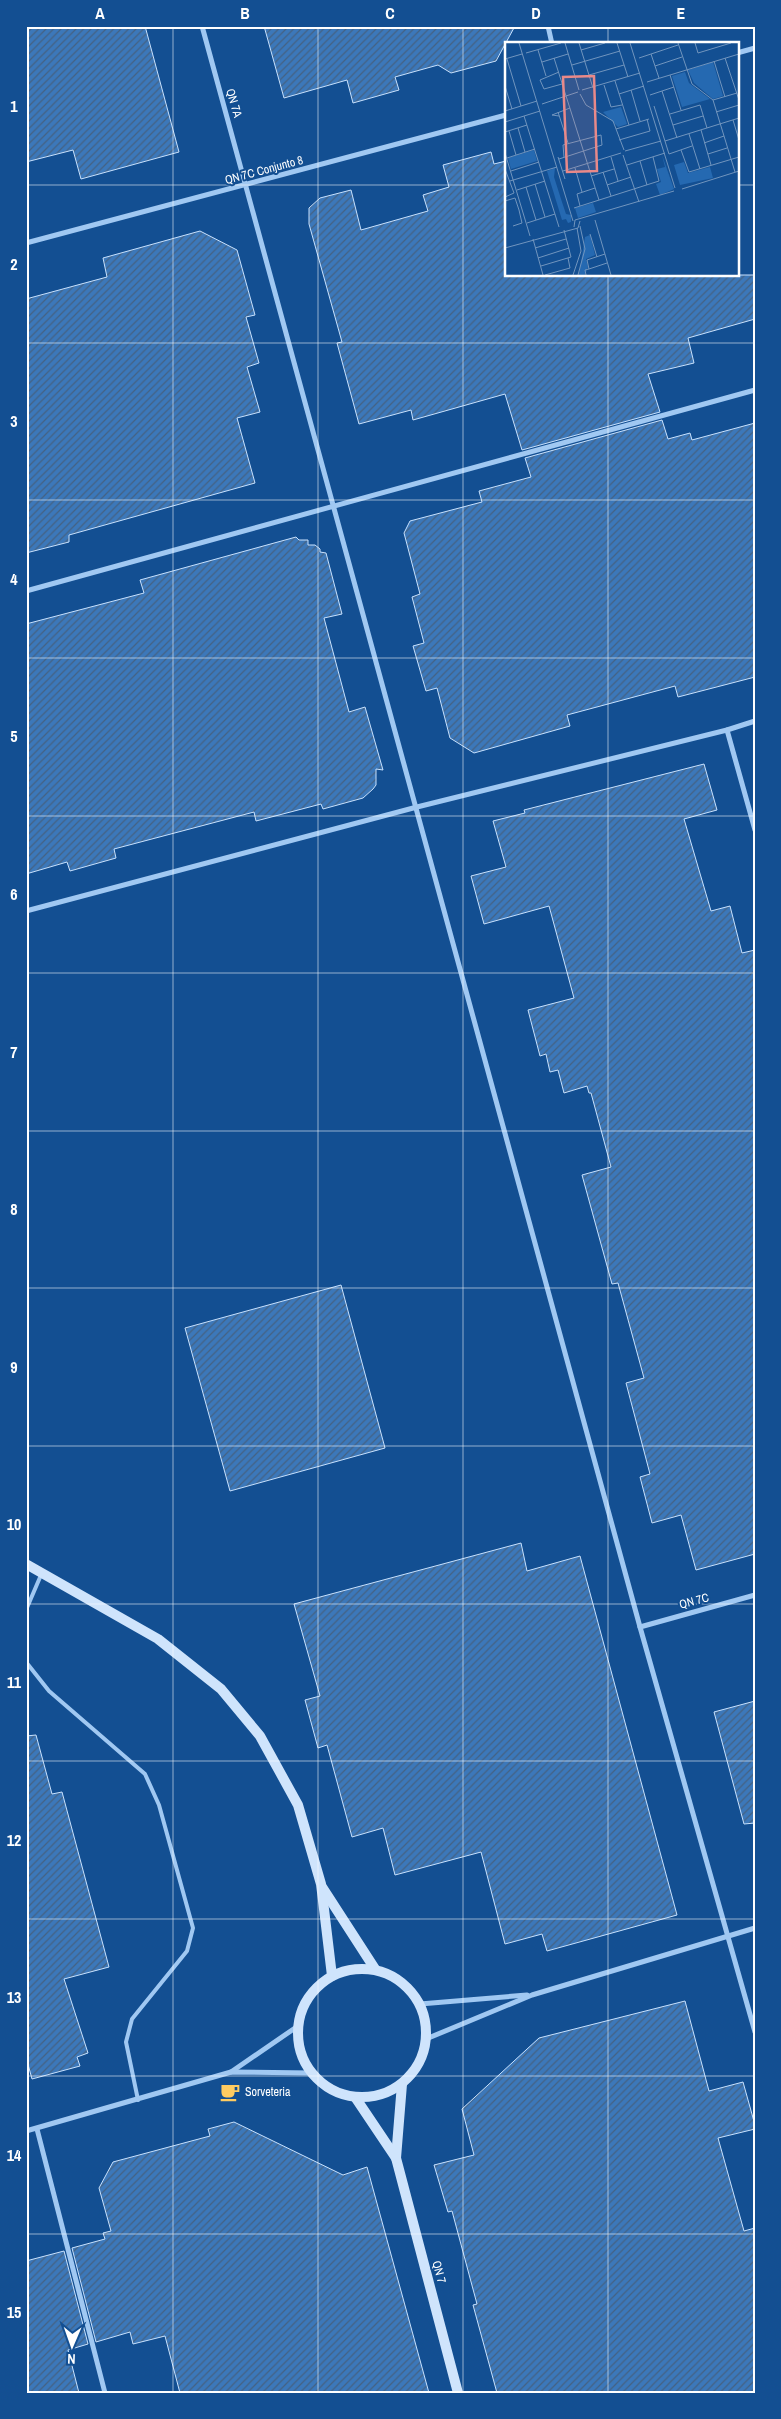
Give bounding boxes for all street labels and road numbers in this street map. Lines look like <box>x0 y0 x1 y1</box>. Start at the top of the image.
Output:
street label: QN 7A <box>222 87 246 120</box>
street label: QN 7C Conjunto 8 <box>223 152 305 188</box>
street label: QN 7C <box>677 1589 711 1613</box>
street label: QN 7 <box>428 2259 450 2286</box>

